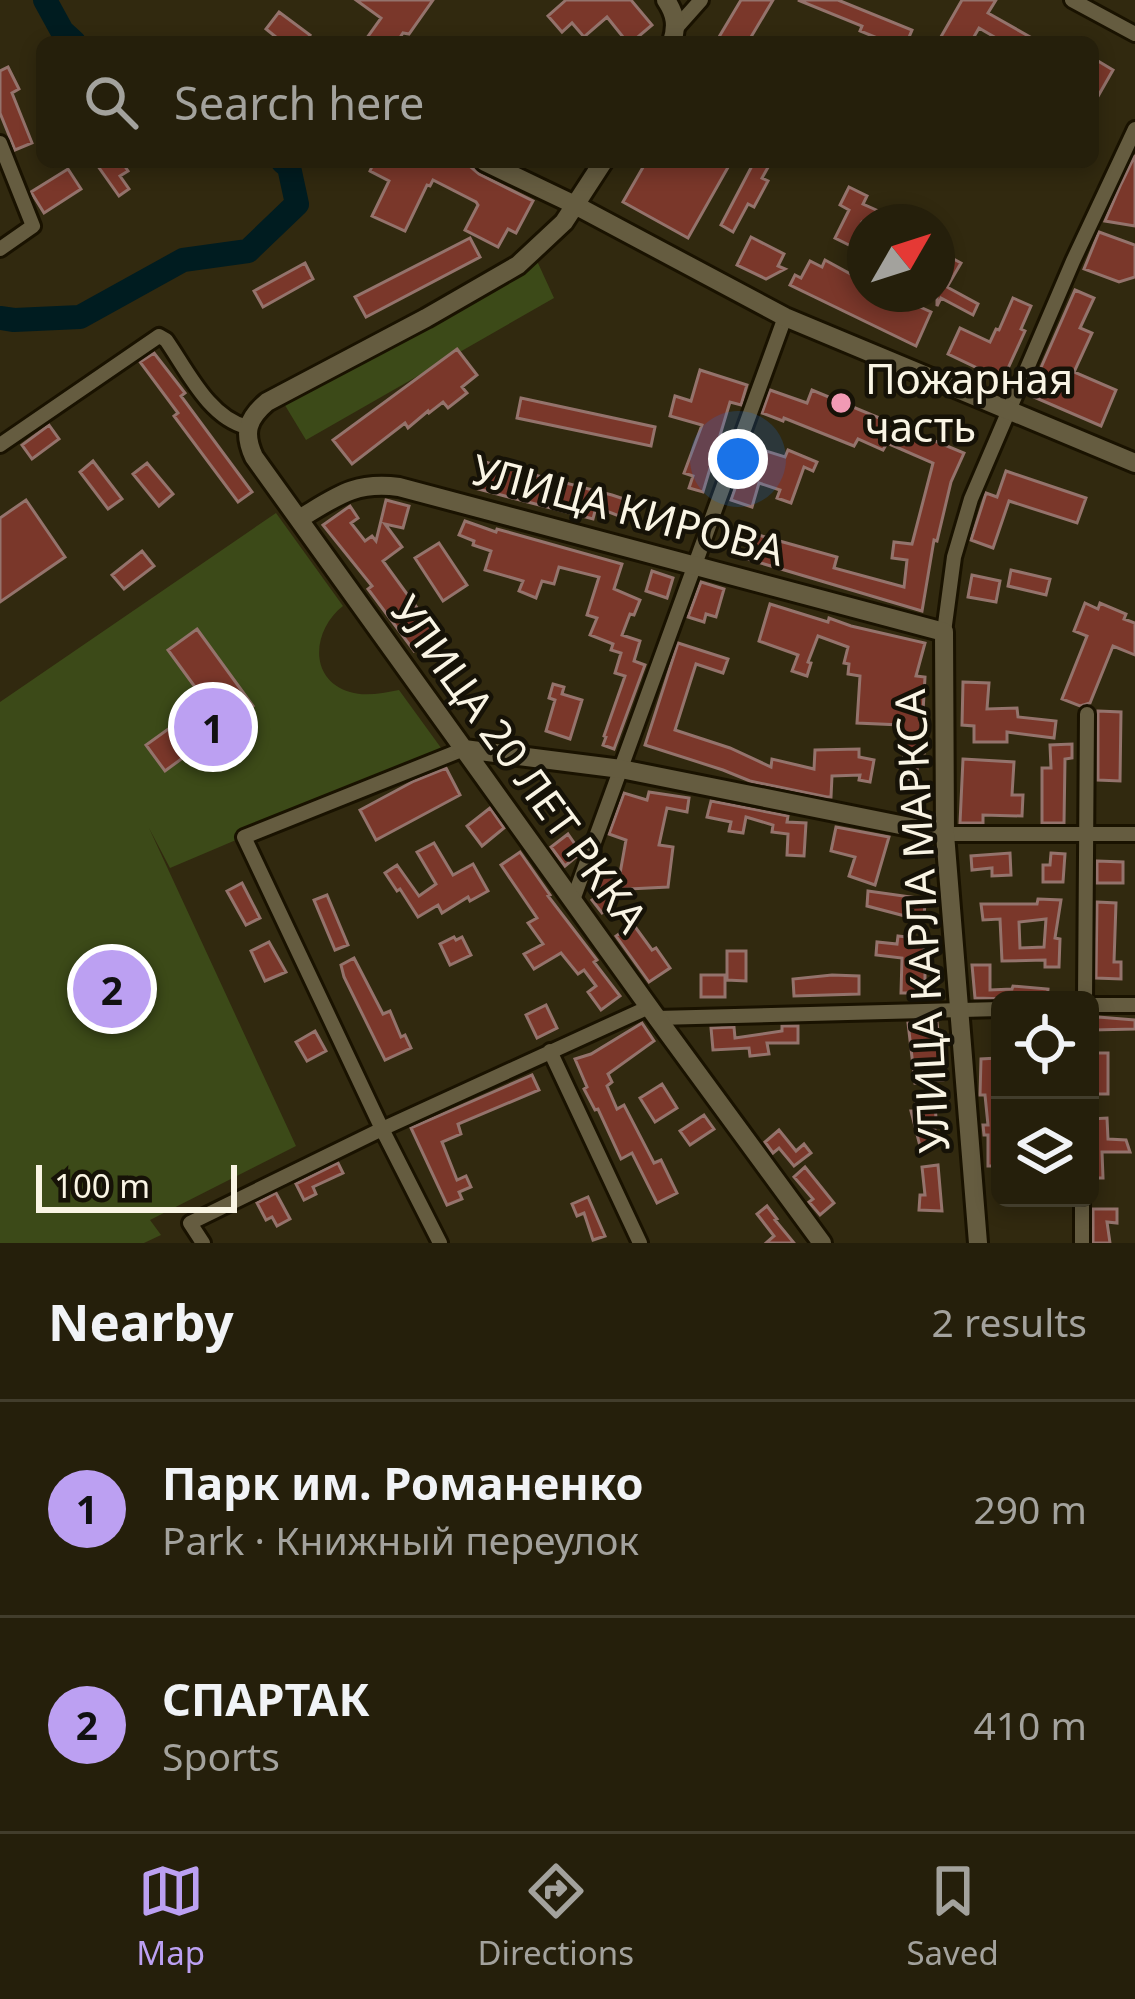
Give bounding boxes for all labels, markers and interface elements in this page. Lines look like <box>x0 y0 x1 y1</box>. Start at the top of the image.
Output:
search box <box>36 36 1099 168</box>
icon: search <box>78 69 144 135</box>
text: Search here <box>174 72 424 133</box>
north arrow <box>847 204 955 312</box>
place label: Пожарная часть <box>865 349 1073 454</box>
marker: Пожарная часть <box>828 390 854 416</box>
your location <box>708 429 768 489</box>
street label: УЛИЦА КИРОВА <box>466 439 791 578</box>
street label: УЛИЦА 20 ЛЕТ РККА <box>379 584 662 943</box>
pin: 1 <box>174 682 252 772</box>
street label: УЛИЦА КАРЛА МАРКСА <box>880 688 961 1154</box>
pin: 2 <box>73 944 151 1034</box>
map controls <box>991 991 1099 1207</box>
button: locate <box>991 991 1099 1099</box>
button: layers <box>991 1099 1099 1207</box>
scale bar <box>36 1159 237 1212</box>
text: 100 m <box>54 1163 150 1208</box>
text: Nearby <box>48 1286 234 1356</box>
text: 2 results <box>932 1295 1087 1348</box>
text: Парк им. Романенко <box>162 1452 644 1513</box>
text: 1 <box>76 1482 98 1535</box>
text: 290 m <box>973 1482 1087 1535</box>
text: Park · Книжный переулок <box>162 1513 639 1566</box>
text: СПАРТАК <box>162 1668 370 1729</box>
text: 2 <box>76 1698 98 1751</box>
text: 410 m <box>973 1698 1087 1751</box>
text: Sports <box>162 1729 280 1782</box>
tab: Map <box>136 1858 205 1975</box>
tab: Directions <box>477 1858 634 1975</box>
tab: Saved <box>906 1858 999 1975</box>

